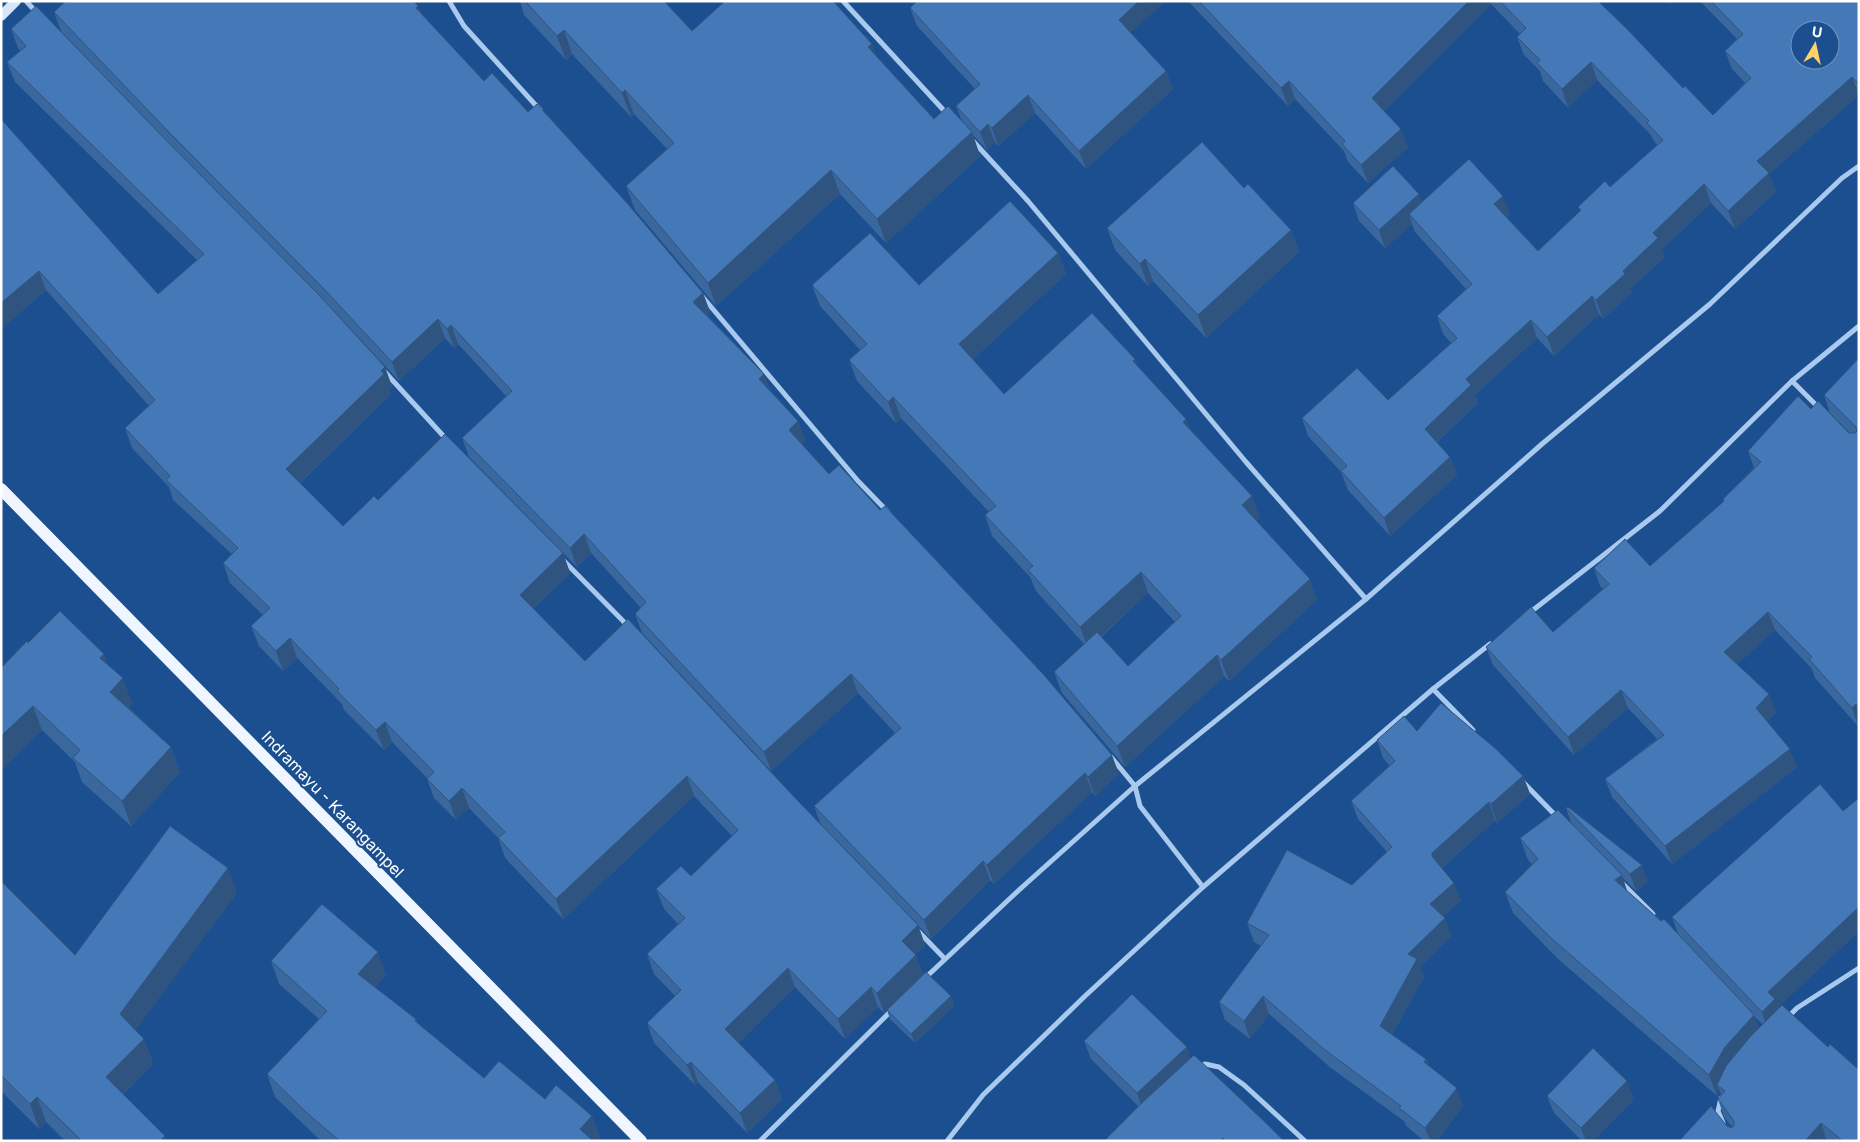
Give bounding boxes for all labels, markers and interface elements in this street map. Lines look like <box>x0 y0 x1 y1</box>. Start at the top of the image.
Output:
north arrow <box>1790 20 1840 70</box>
text: U <box>1811 22 1824 41</box>
street label: Indramayu - Karangampel <box>258 727 408 881</box>

